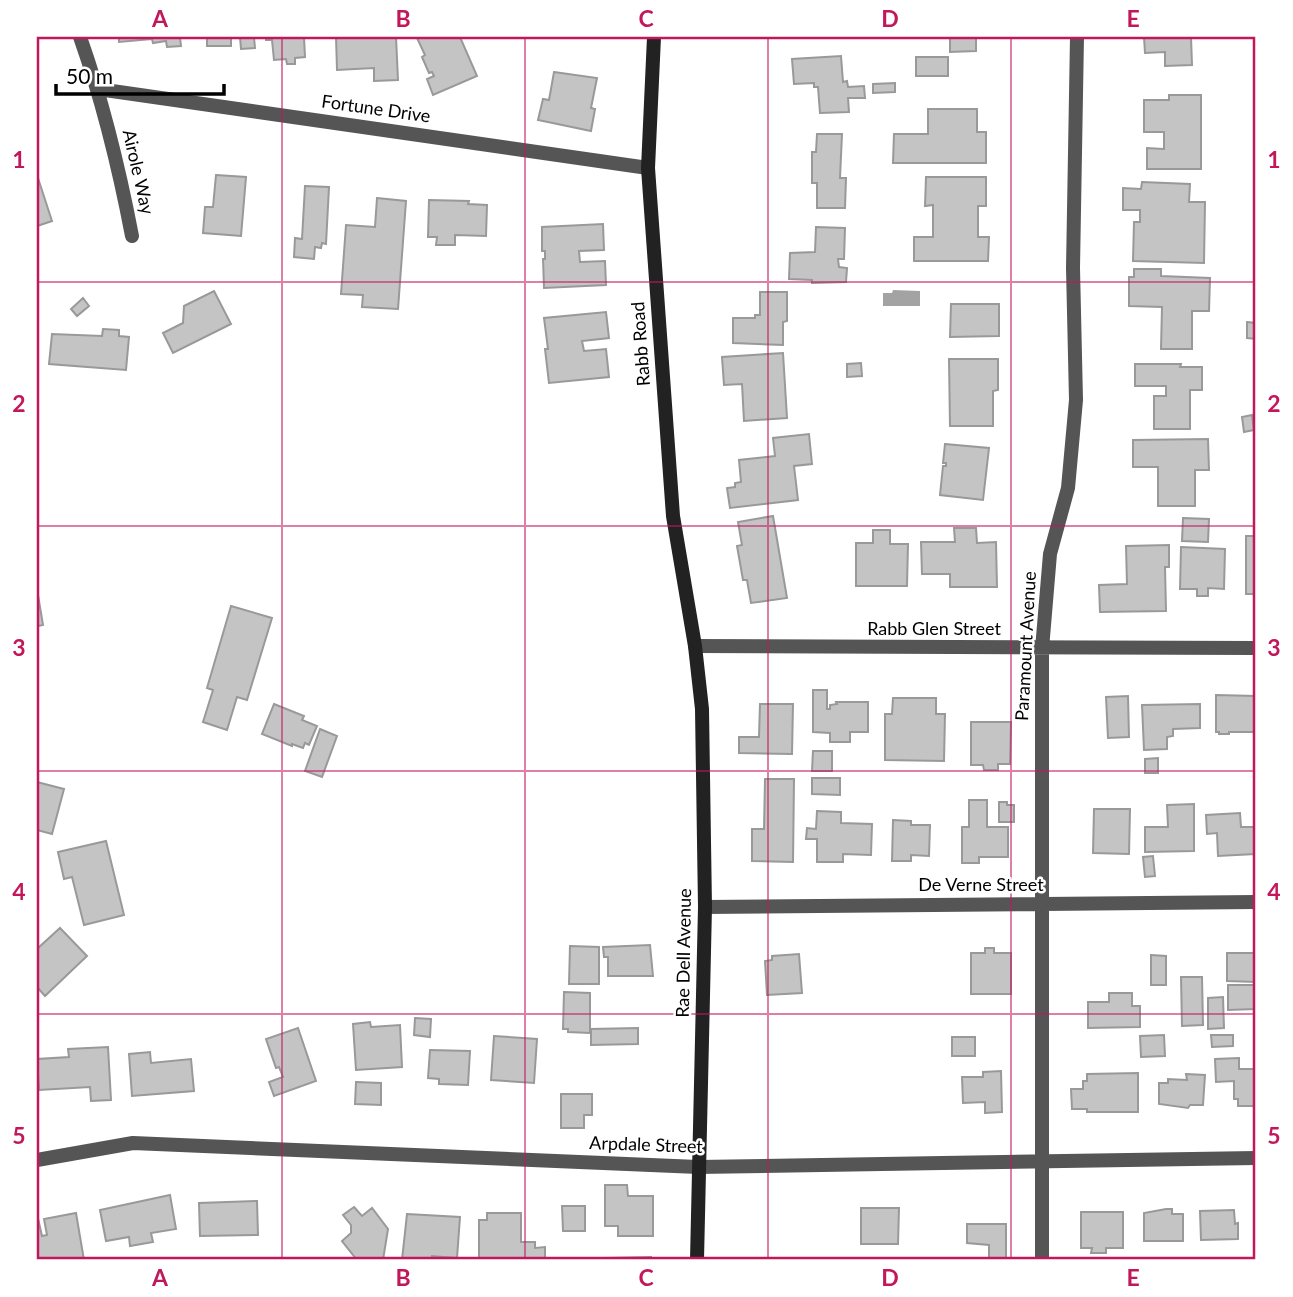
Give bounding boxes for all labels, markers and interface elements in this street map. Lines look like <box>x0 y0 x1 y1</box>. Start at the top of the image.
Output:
text: A <box>151 4 169 32</box>
text: B <box>395 4 411 32</box>
text: C <box>638 4 654 32</box>
text: D <box>881 4 899 32</box>
text: E <box>1126 4 1140 32</box>
scale bar <box>56 52 224 96</box>
text: 50 m <box>66 63 113 88</box>
street label: Fortune Drive <box>320 89 432 127</box>
street label: Airole Way <box>119 127 160 217</box>
text: 1 <box>12 145 26 173</box>
text: 1 <box>1267 145 1281 173</box>
street label: Rabb Road <box>626 301 654 387</box>
text: 2 <box>12 389 26 417</box>
text: 2 <box>1267 389 1281 417</box>
street label: Paramount Avenue <box>1010 571 1040 721</box>
street label: Rabb Glen Street <box>867 617 1001 639</box>
text: 3 <box>12 633 26 661</box>
text: 3 <box>1267 633 1281 661</box>
street label: De Verne Street <box>918 873 1044 895</box>
text: 4 <box>12 877 26 905</box>
text: 4 <box>1267 877 1281 905</box>
street label: Rae Dell Avenue <box>671 888 695 1018</box>
text: 5 <box>12 1121 26 1149</box>
text: 5 <box>1267 1121 1281 1149</box>
street label: Arpdale Street <box>589 1131 704 1157</box>
text: A <box>151 1263 169 1291</box>
text: B <box>395 1263 411 1291</box>
text: C <box>638 1263 654 1291</box>
text: D <box>881 1263 899 1291</box>
text: E <box>1126 1263 1140 1291</box>

